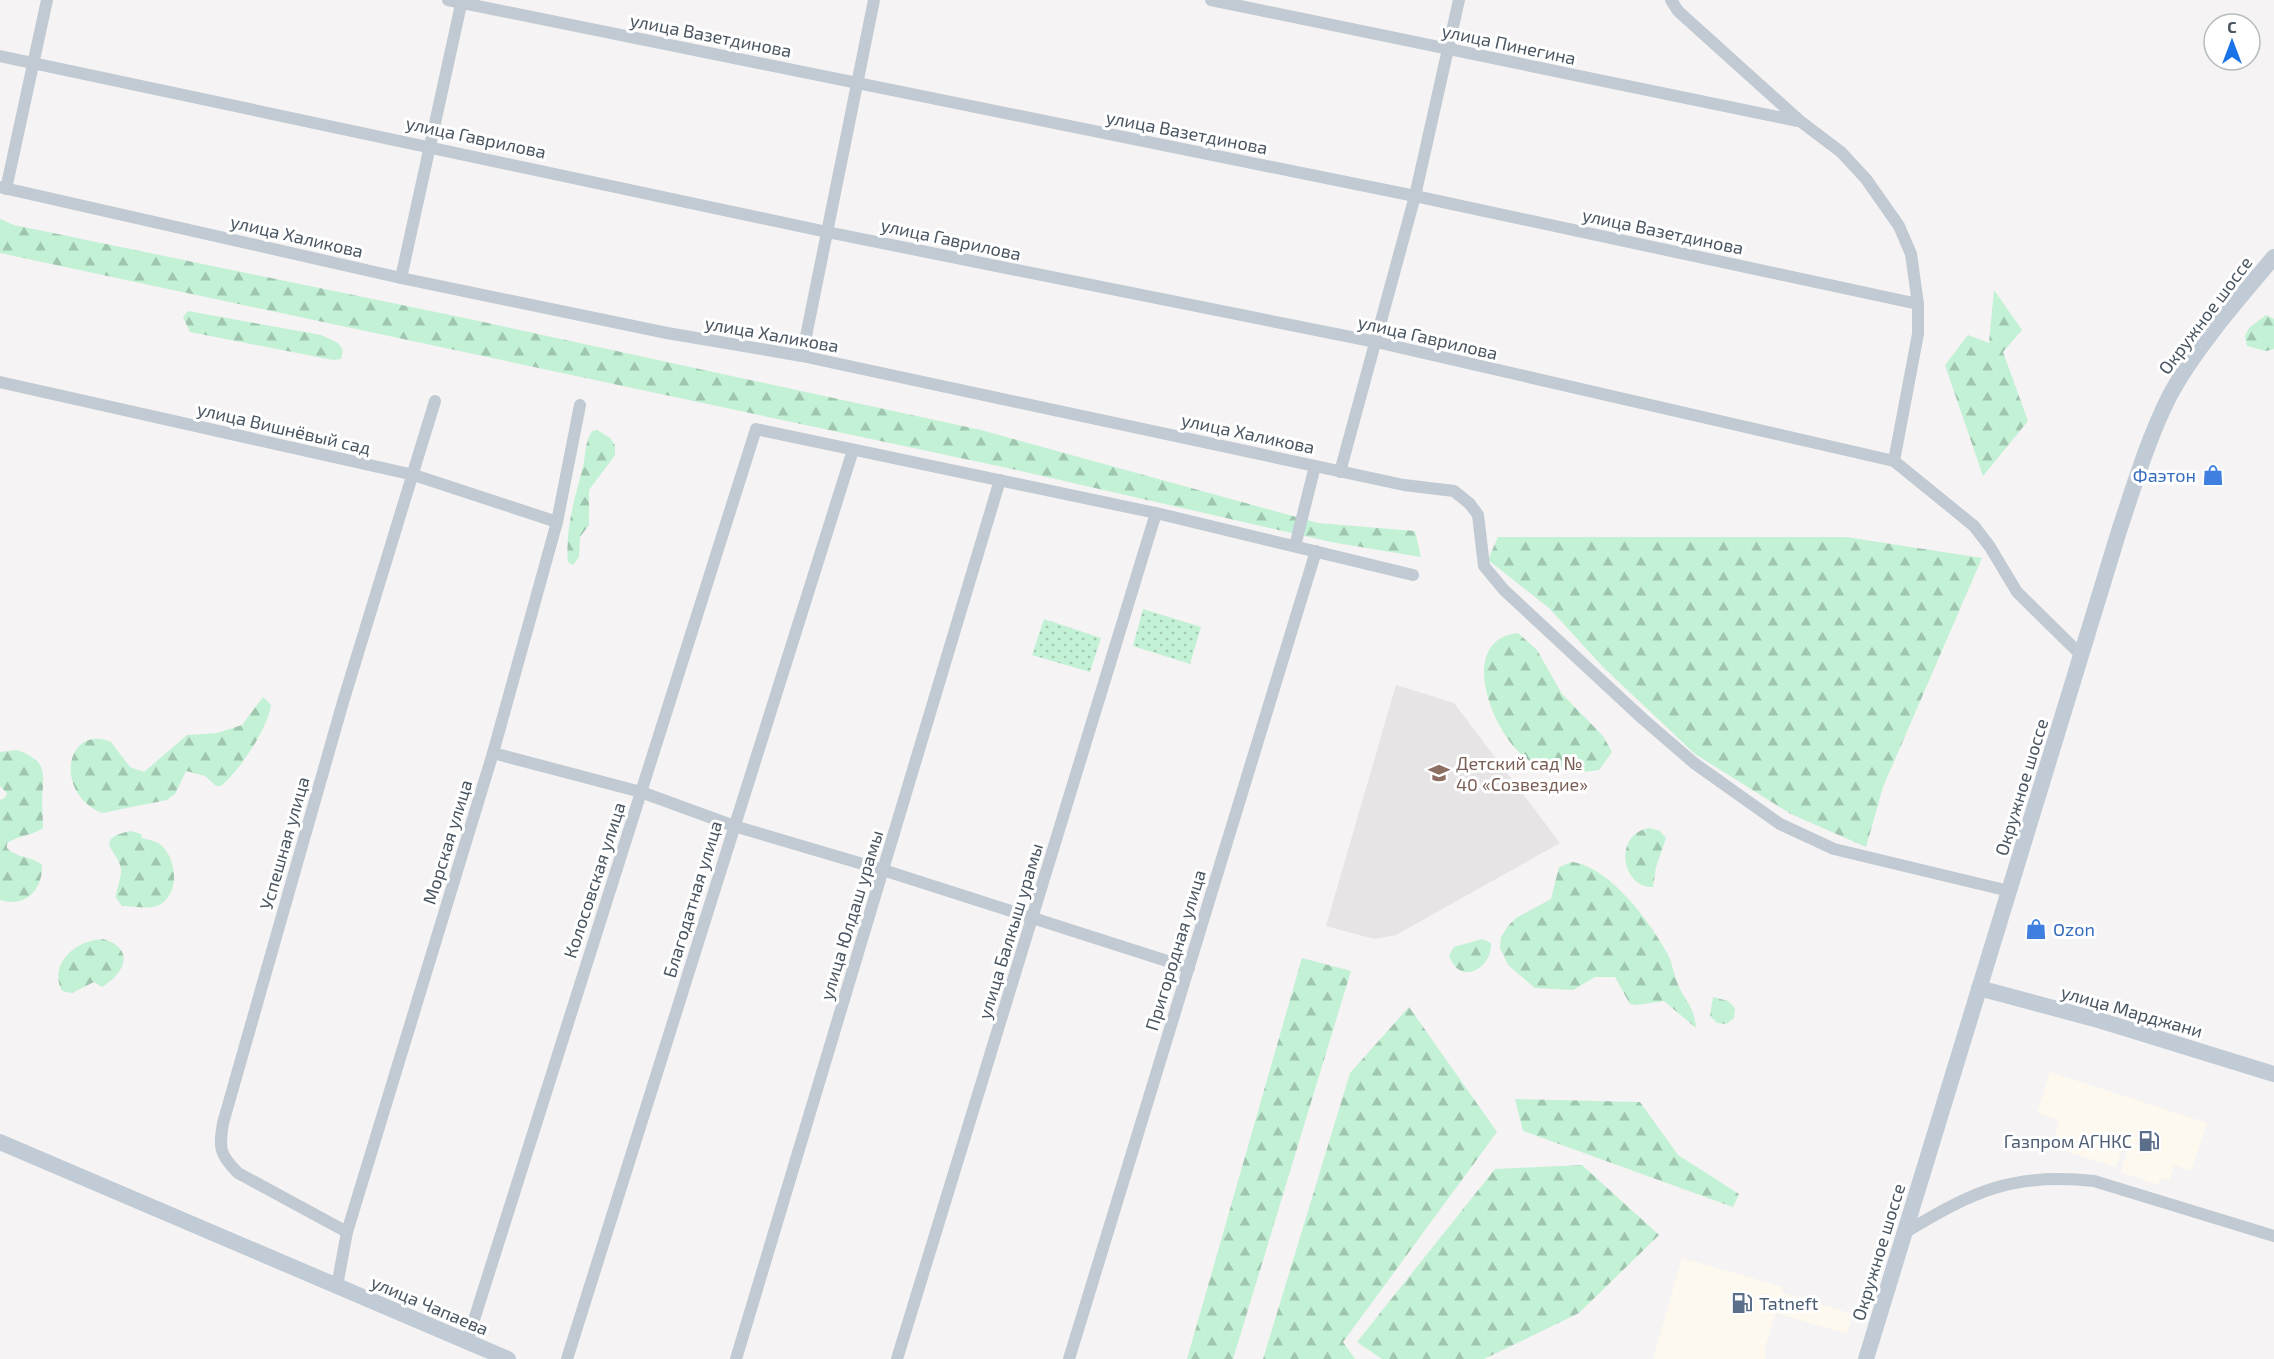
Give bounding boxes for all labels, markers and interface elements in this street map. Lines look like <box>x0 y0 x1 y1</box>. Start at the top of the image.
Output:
street label: улица Вазетдинова <box>628 9 794 61</box>
north arrow <box>2202 12 2262 72</box>
text: С <box>2227 17 2237 36</box>
street label: улица Пинегина <box>1440 19 1578 69</box>
street label: улица Вазетдинова <box>1104 106 1270 158</box>
street label: улица Гаврилова <box>404 111 548 163</box>
street label: улица Вазетдинова <box>1580 203 1746 259</box>
street label: улица Халикова <box>228 210 366 262</box>
street label: улица Гаврилова <box>879 213 1023 265</box>
street label: Окружное шоссе <box>2153 252 2257 378</box>
street label: улица Гаврилова <box>1356 310 1500 364</box>
street label: улица Халикова <box>703 311 841 357</box>
street label: улица Вишнёвый сад <box>195 397 373 459</box>
street label: улица Халикова <box>1179 408 1317 458</box>
shop icon: Фаэтон <box>2201 463 2225 487</box>
place label: Фаэтон <box>2133 464 2196 486</box>
street label: Окружное шоссе <box>1990 716 2052 858</box>
place label: Детский сад № 40 «Созвездие» <box>1456 752 1588 795</box>
school or university icon: Детский сад № 40 «Созвездие» <box>1427 761 1451 785</box>
street label: Успешная улица <box>255 774 313 912</box>
street label: Морская улица <box>418 777 476 907</box>
street label: Колосовская улица <box>558 799 630 961</box>
street label: Благодатная улица <box>658 818 726 980</box>
street label: улица Юлдаш урамы <box>815 827 887 1003</box>
street label: улица Балкыш урамы <box>973 840 1047 1022</box>
street label: Пригородная улица <box>1140 867 1210 1033</box>
shop icon: Ozon <box>2024 917 2048 941</box>
place label: Ozon <box>2053 918 2095 940</box>
street label: улица Марджани <box>2059 980 2205 1042</box>
fuel station icon: Газпром АГНКС <box>2137 1129 2161 1153</box>
place label: Газпром АГНКС <box>2004 1130 2132 1152</box>
street label: Окружное шоссе <box>1847 1181 1909 1323</box>
street label: улица Чапаева <box>368 1270 492 1340</box>
fuel station icon: Tatneft <box>1730 1291 1754 1315</box>
place label: Tatneft <box>1759 1292 1818 1314</box>

